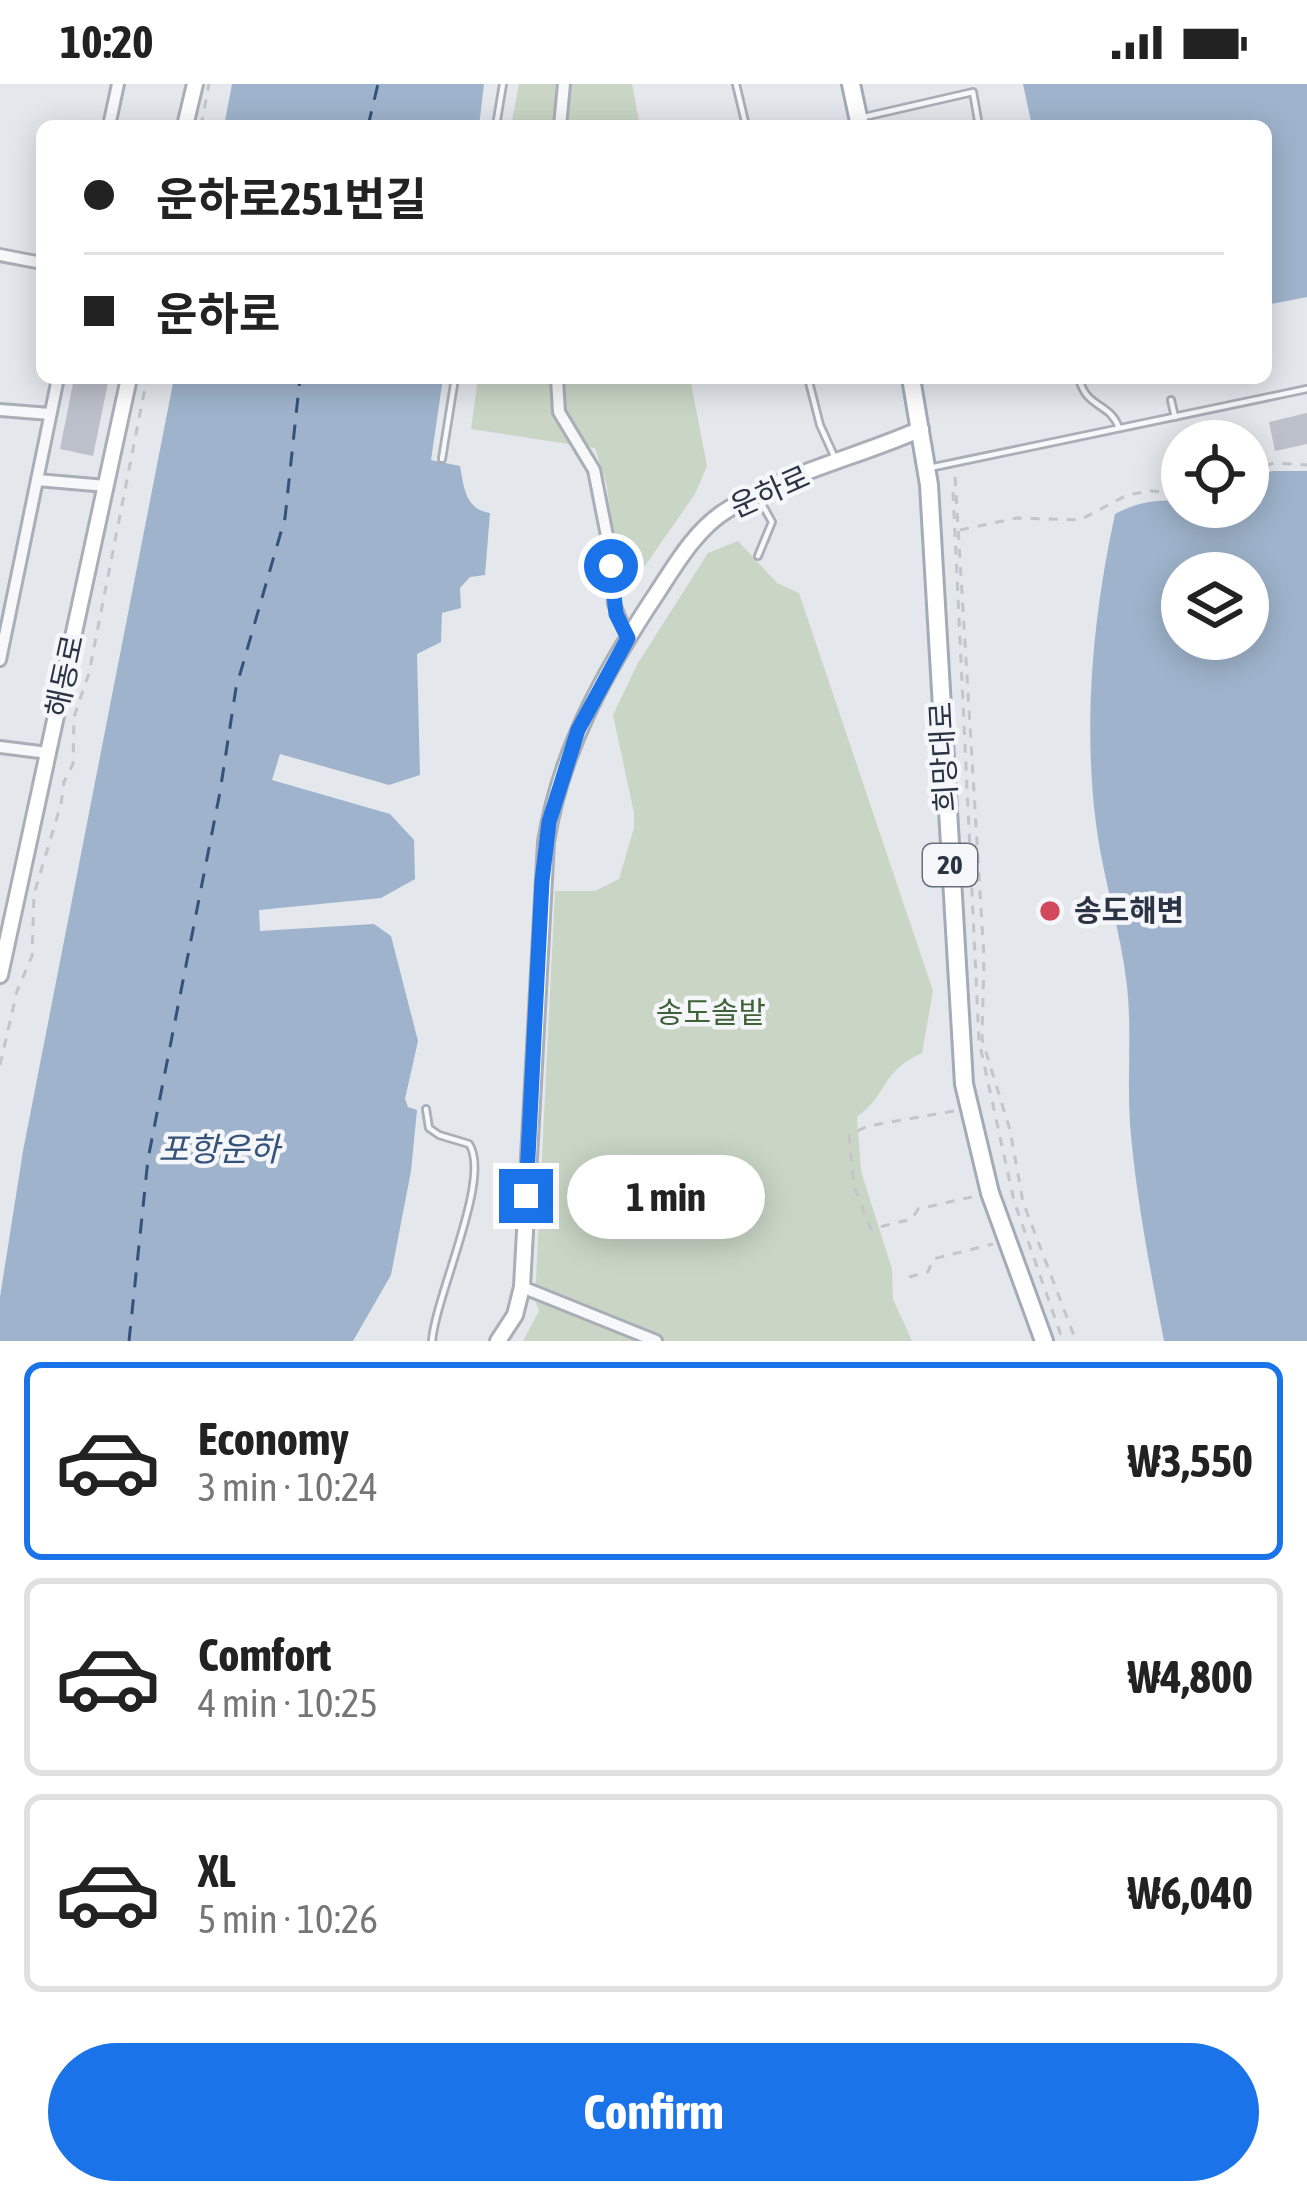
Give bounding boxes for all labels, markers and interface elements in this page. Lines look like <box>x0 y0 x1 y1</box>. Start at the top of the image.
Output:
text: 10:20 <box>60 16 154 68</box>
text: 운하로251번길 <box>156 173 426 225</box>
text: 운하로 <box>156 288 280 340</box>
map controls <box>1161 420 1269 660</box>
button: locate <box>1161 420 1269 528</box>
street label: 운하로 <box>725 459 814 523</box>
route start <box>584 539 638 593</box>
button: layers <box>1161 552 1269 660</box>
street label: 해동로 <box>39 632 89 720</box>
street label: 희망대로 <box>923 701 963 813</box>
road number: 20 <box>923 844 977 886</box>
place label: 송도해변 <box>1074 893 1184 927</box>
marker: 송도해변 <box>1037 898 1063 924</box>
park label: 송도솔밭 <box>656 995 766 1029</box>
water label: 포항운하 <box>158 1130 283 1168</box>
callout: 1 min <box>568 1154 766 1238</box>
route end <box>499 1169 553 1223</box>
text: 1 min <box>626 1175 706 1219</box>
icon: car <box>54 1407 162 1515</box>
text: Economy <box>198 1413 349 1465</box>
text: ₩3,550 <box>1128 1435 1253 1487</box>
text: 3 min · 10:24 <box>198 1465 378 1509</box>
icon: car <box>54 1623 162 1731</box>
text: Comfort <box>198 1629 331 1681</box>
text: ₩4,800 <box>1128 1651 1253 1703</box>
text: 4 min · 10:25 <box>198 1681 378 1725</box>
icon: car <box>54 1839 162 1947</box>
text: XL <box>198 1845 236 1897</box>
text: ₩6,040 <box>1128 1867 1253 1919</box>
text: 5 min · 10:26 <box>198 1897 378 1941</box>
button: Confirm <box>48 2043 1259 2181</box>

